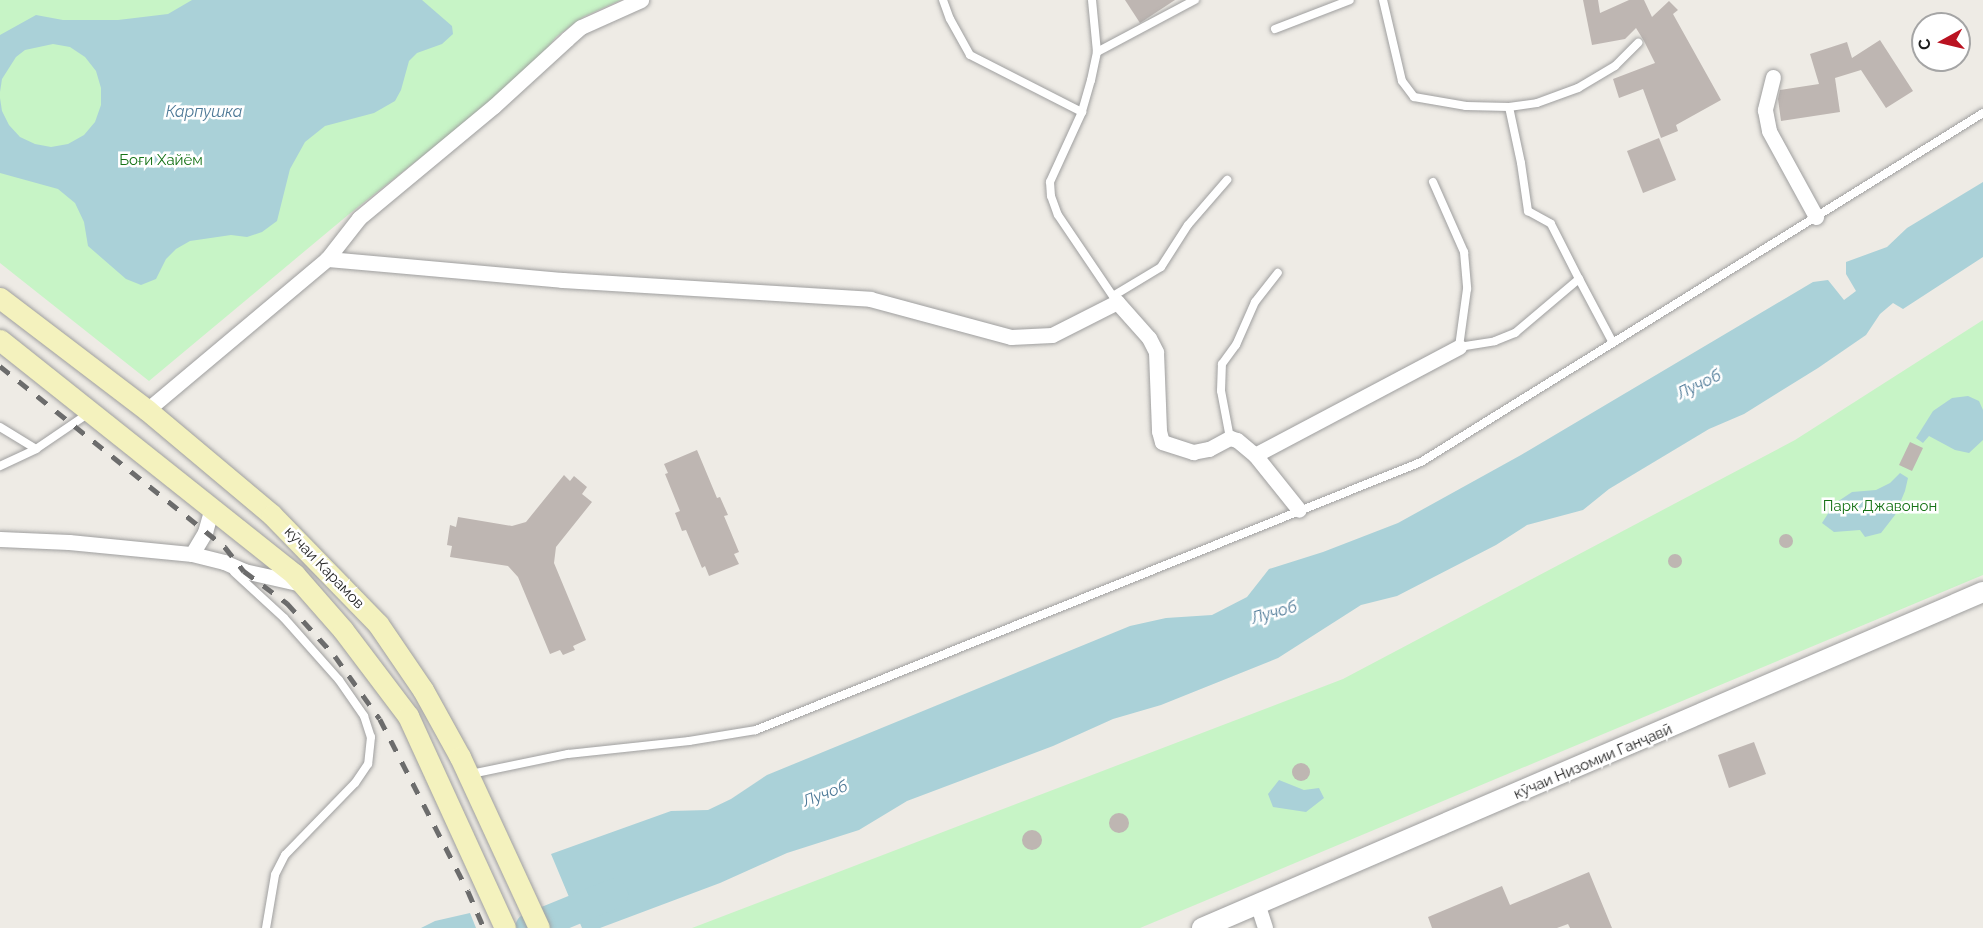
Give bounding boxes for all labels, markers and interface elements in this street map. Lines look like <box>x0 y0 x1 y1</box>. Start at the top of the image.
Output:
north arrow <box>1911 12 1971 72</box>
text: С <box>1914 38 1935 51</box>
water label: Карпушка <box>166 102 242 122</box>
park label: Боғи Хайём <box>119 152 203 170</box>
water label: Лучоб <box>1674 366 1724 404</box>
park label: Парк Джавонон <box>1823 498 1937 516</box>
street label: кӯчаи Карамов <box>280 523 368 613</box>
water label: Лучоб <box>1249 597 1299 629</box>
street label: кӯчаи Низомии Ганҷавӣ <box>1511 720 1675 804</box>
water label: Лучоб <box>800 777 850 811</box>

